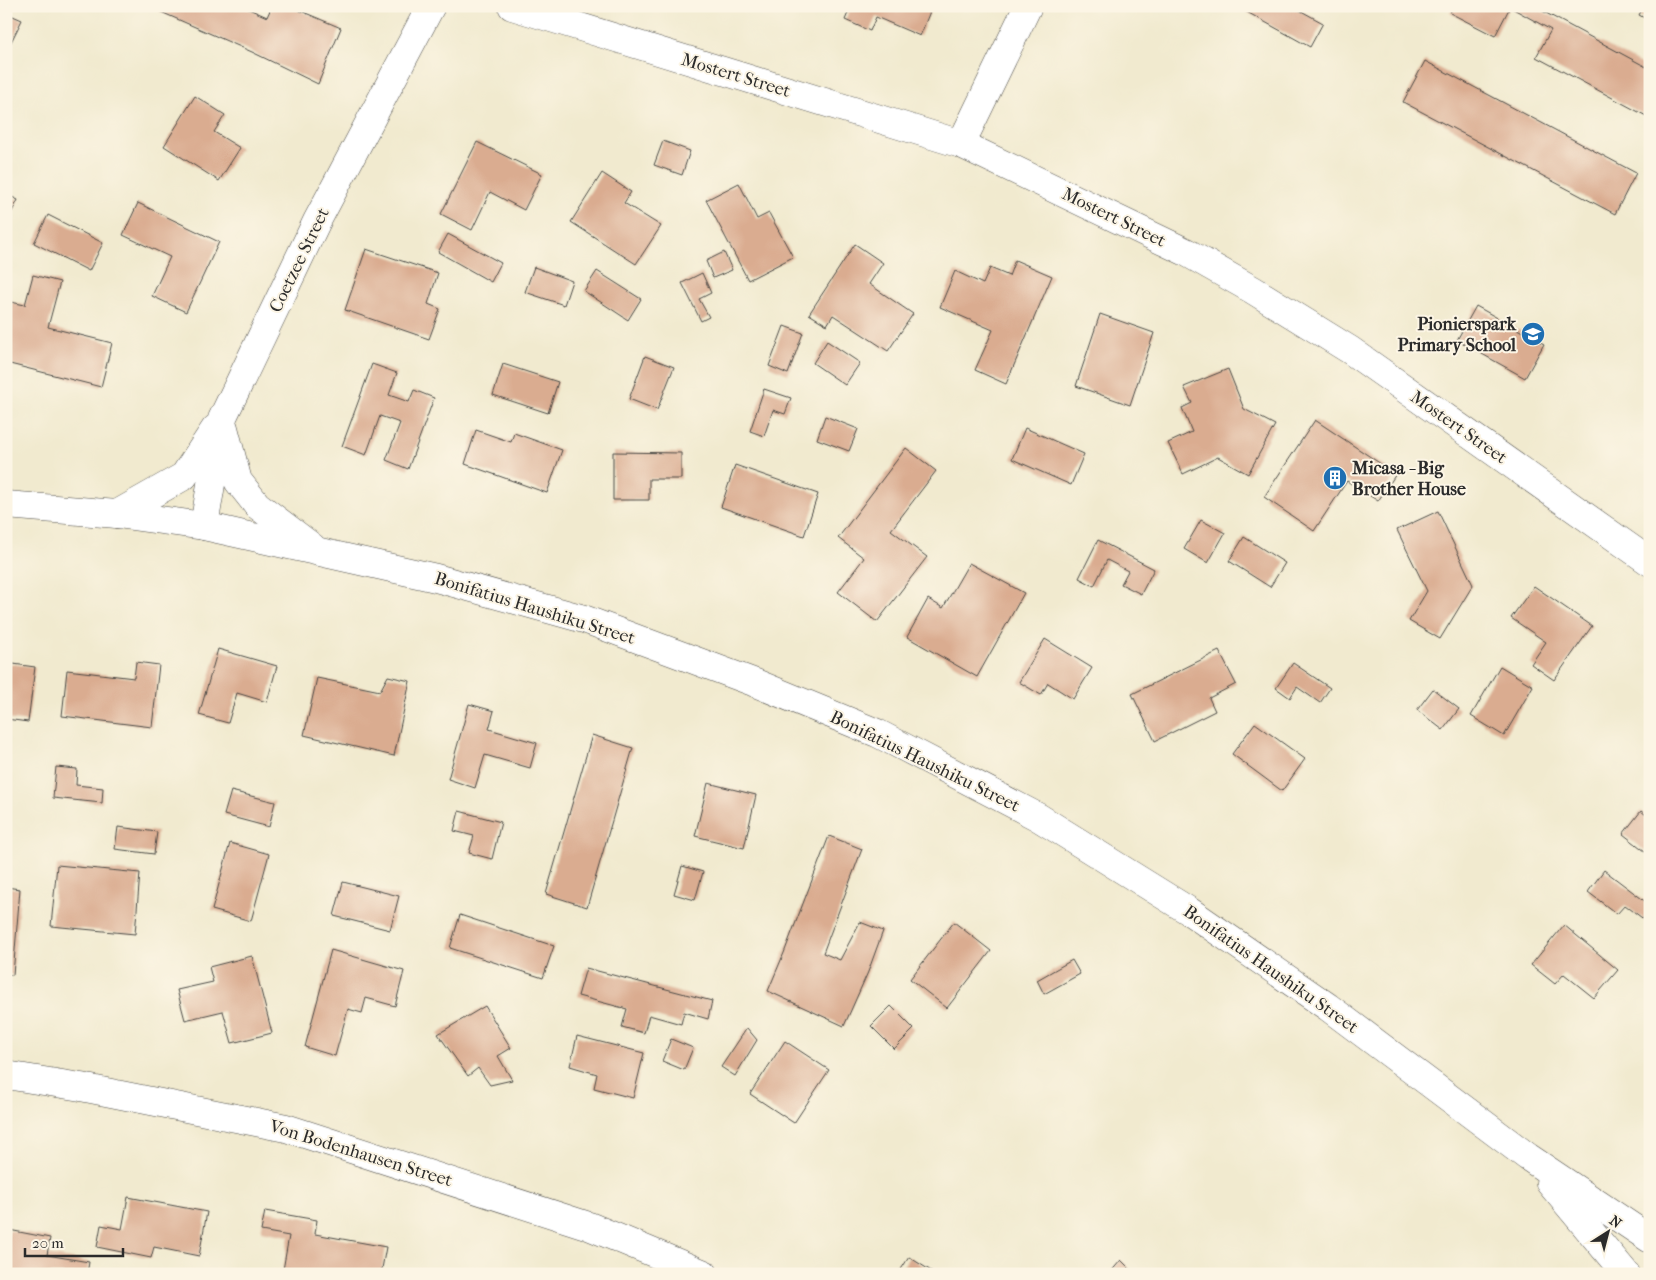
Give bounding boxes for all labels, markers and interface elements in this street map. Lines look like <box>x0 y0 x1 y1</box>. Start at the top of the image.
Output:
street label: Mostert Street <box>679 49 793 102</box>
street label: Mostert Street <box>1058 183 1170 252</box>
street label: Coetzee Street <box>265 204 334 316</box>
place label: Pionierspark Primary School <box>1398 314 1517 356</box>
school or university icon: Pionierspark Primary School <box>1520 321 1546 347</box>
street label: Mostert Street <box>1406 386 1511 469</box>
place label: Micasa - Big Brother House <box>1351 458 1466 500</box>
building icon: Micasa - Big Brother House <box>1322 465 1348 491</box>
street label: Bonifatius Haushiku Street <box>432 568 638 649</box>
street label: Bonifatius Haushiku Street <box>826 706 1024 817</box>
street label: Bonifatius Haushiku Street <box>1179 901 1363 1038</box>
street label: Von Bodenhausen Street <box>266 1115 455 1191</box>
north arrow <box>1584 1208 1634 1258</box>
text: N <box>1606 1212 1625 1232</box>
scale bar <box>25 1225 122 1257</box>
text: 20 m <box>32 1234 64 1252</box>

